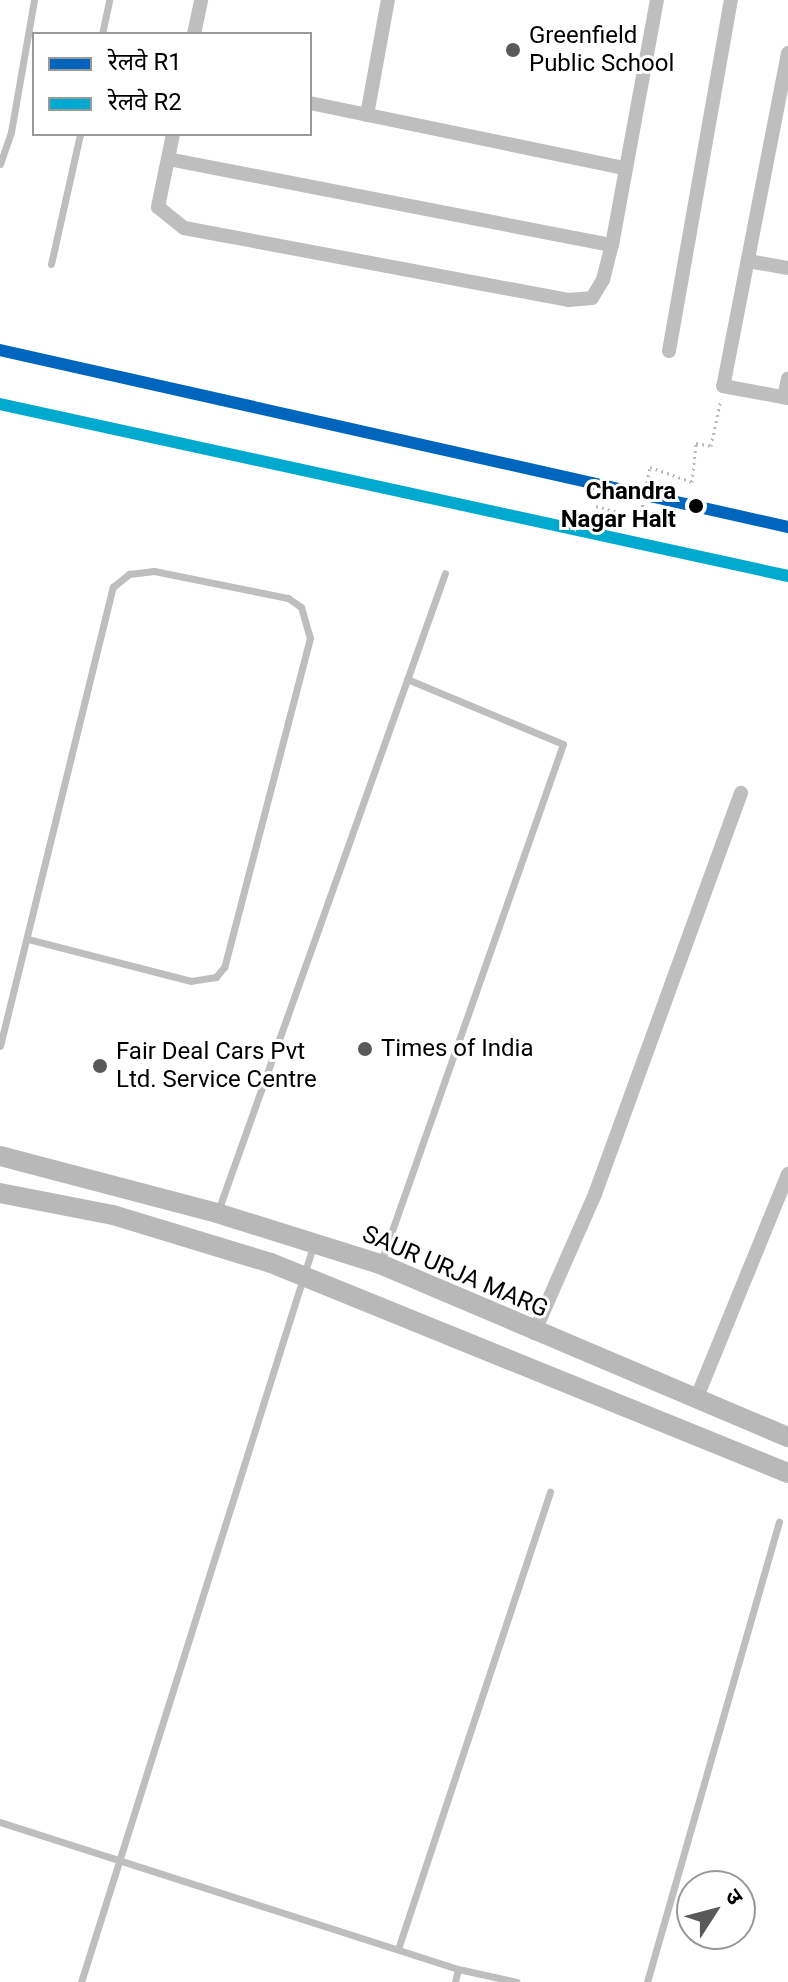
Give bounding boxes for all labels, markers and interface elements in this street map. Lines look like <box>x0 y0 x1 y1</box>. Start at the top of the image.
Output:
place label: Greenfield Public School <box>529 22 674 78</box>
legend <box>32 32 312 136</box>
marker: Greenfield Public School <box>504 41 522 59</box>
text: रेलवे R1 <box>108 48 182 76</box>
text: रेलवे R2 <box>108 88 182 116</box>
place label: Chandra Nagar Halt <box>561 478 676 534</box>
marker: Chandra Nagar Halt <box>683 493 709 519</box>
place label: Times of India <box>381 1035 533 1063</box>
place label: Fair Deal Cars Pvt Ltd. Service Centre <box>116 1038 317 1094</box>
marker: Times of India <box>356 1040 374 1058</box>
marker: Fair Deal Cars Pvt Ltd. Service Centre <box>91 1057 109 1075</box>
street label: SAUR URJA MARG <box>358 1220 552 1324</box>
north arrow <box>676 1870 756 1950</box>
text: उ <box>720 1884 748 1909</box>

